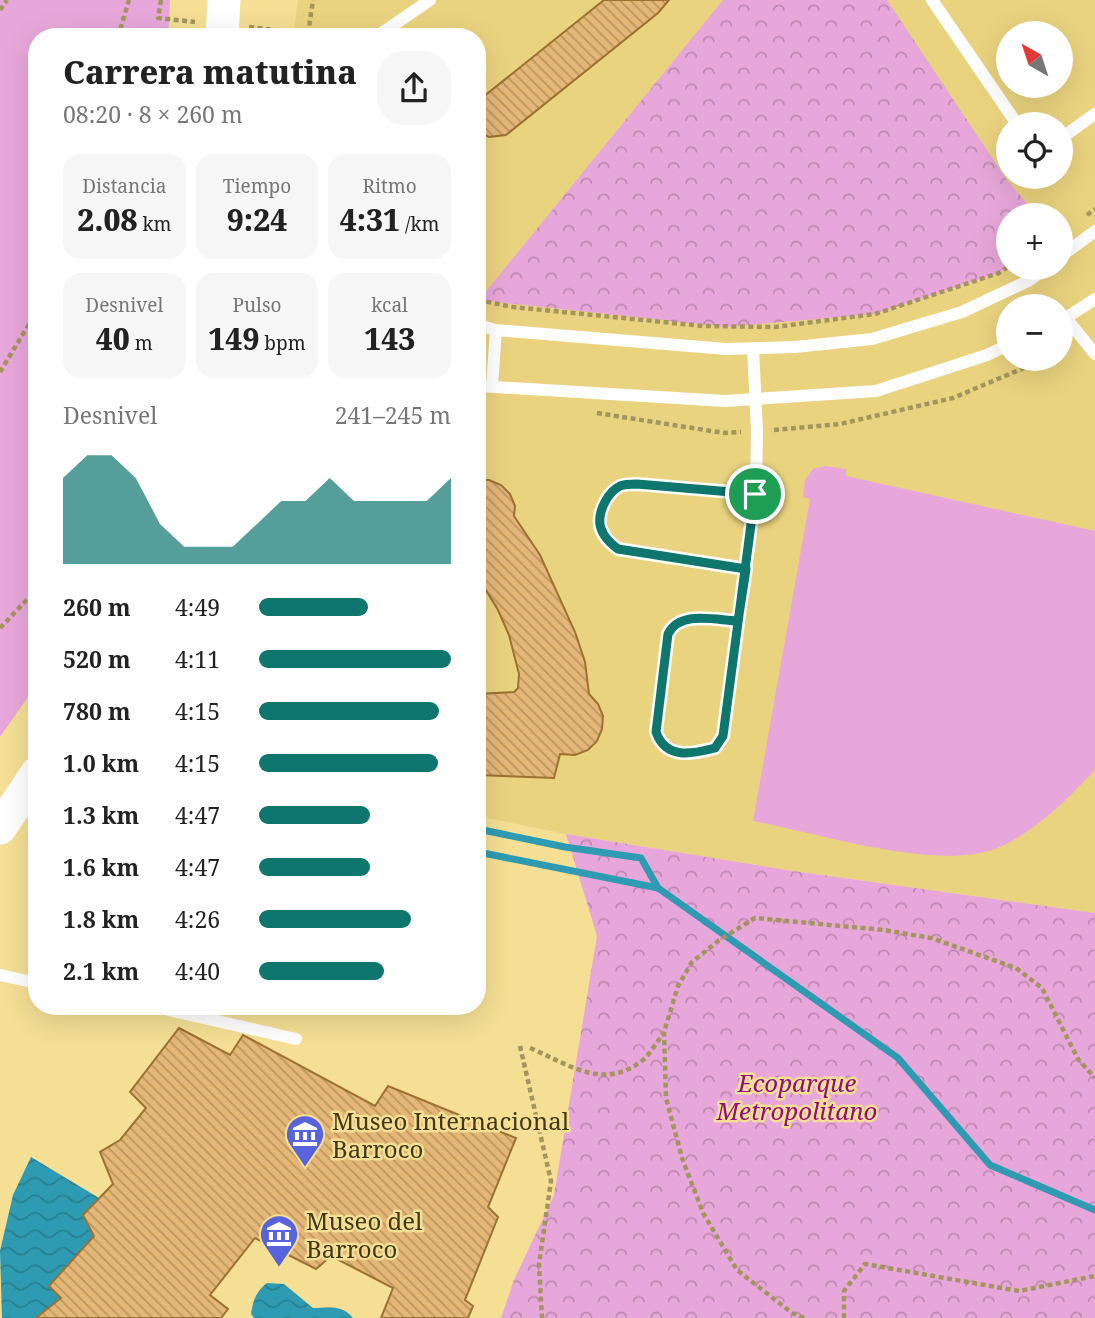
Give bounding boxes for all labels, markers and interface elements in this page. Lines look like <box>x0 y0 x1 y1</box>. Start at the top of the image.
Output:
north arrow <box>996 21 1073 98</box>
map controls <box>996 21 1073 371</box>
text: Carrera matutina <box>63 50 357 93</box>
button: share <box>377 51 451 125</box>
text: 08:20 · 8 × 260 m <box>63 98 243 130</box>
button: locate <box>996 112 1073 189</box>
text: Distancia <box>82 173 166 199</box>
text: Tiempo <box>223 173 291 199</box>
text: Ritmo <box>363 173 417 199</box>
text: 2.08 <box>77 199 138 240</box>
text: 9:24 <box>227 199 287 240</box>
text: 4:31 <box>340 199 400 240</box>
button: + <box>996 203 1073 280</box>
text: km <box>138 211 172 237</box>
text: /km <box>400 211 440 237</box>
text: Desnivel <box>85 292 163 318</box>
text: Pulso <box>233 292 281 318</box>
text: kcal <box>371 292 408 318</box>
button: − <box>996 294 1073 371</box>
text: 40 <box>96 318 130 359</box>
text: 149 <box>208 318 259 359</box>
text: 143 <box>364 318 415 359</box>
text: m <box>130 330 153 356</box>
text: bpm <box>259 330 306 356</box>
text: Desnivel <box>63 399 157 431</box>
text: 241–245 m <box>335 399 451 431</box>
pin <box>725 464 785 524</box>
icon: arrive <box>736 475 774 513</box>
text: 260 m <box>63 591 131 623</box>
text: 4:49 <box>175 591 220 623</box>
text: 520 m <box>63 643 131 675</box>
text: 4:11 <box>175 643 220 675</box>
text: 780 m <box>63 695 131 727</box>
text: 4:15 <box>175 695 220 727</box>
text: 1.0 km <box>63 747 139 779</box>
text: 4:15 <box>175 747 220 779</box>
text: 1.3 km <box>63 799 139 831</box>
text: 4:47 <box>175 799 220 831</box>
text: 1.6 km <box>63 851 139 883</box>
text: 4:47 <box>175 851 220 883</box>
text: 1.8 km <box>63 903 139 935</box>
text: 4:26 <box>175 903 220 935</box>
text: 2.1 km <box>63 955 139 987</box>
text: 4:40 <box>175 955 220 987</box>
park label: Ecoparque Metropolitano <box>716 1066 877 1127</box>
place label: Museo Internacional Barroco <box>332 1104 570 1165</box>
museum icon: Museo Internacional Barroco <box>284 1113 326 1168</box>
place label: Museo del Barroco <box>306 1204 423 1265</box>
museum icon: Museo del Barroco <box>258 1213 300 1268</box>

